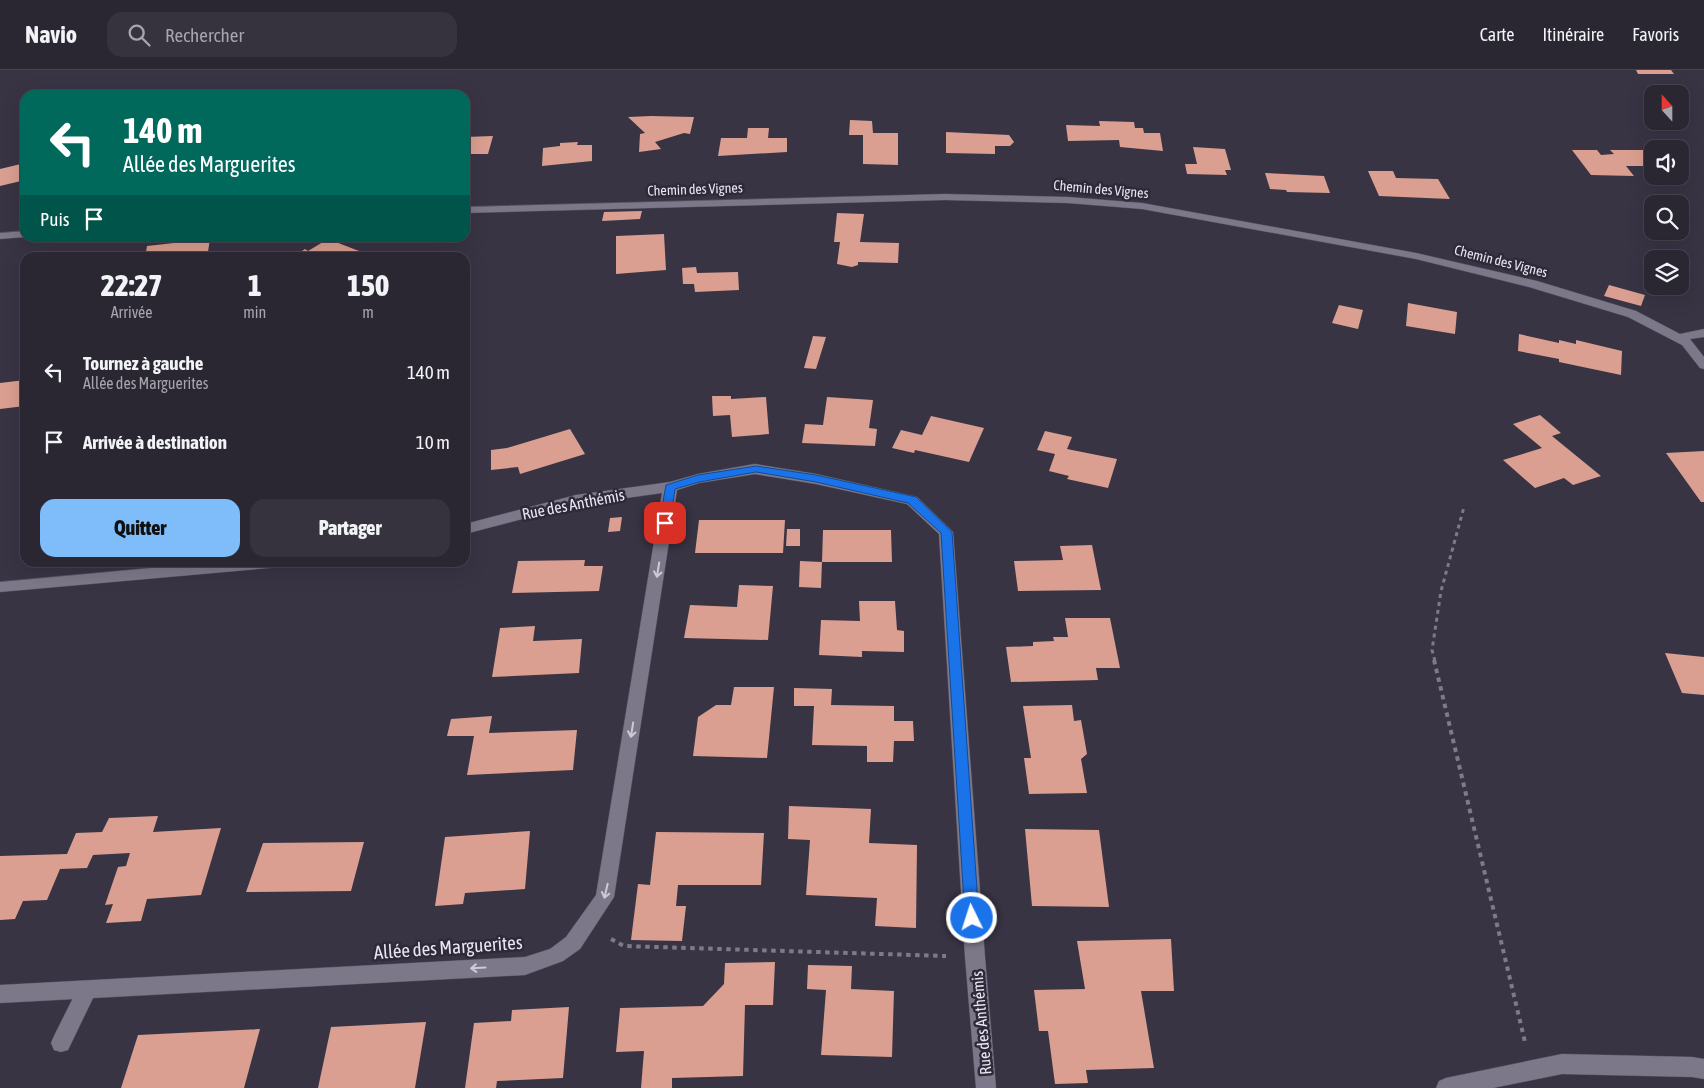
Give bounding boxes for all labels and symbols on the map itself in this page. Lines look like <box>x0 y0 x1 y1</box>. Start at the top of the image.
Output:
north arrow <box>1644 85 1689 130</box>
street label: Chemin des Vignes <box>1053 177 1149 201</box>
street label: Chemin des Vignes <box>647 179 743 199</box>
street label: Chemin des Vignes <box>1453 242 1549 280</box>
street label: Rue des Anthémis <box>520 485 626 523</box>
pin <box>644 502 686 544</box>
one-way arrow <box>652 562 662 578</box>
one-way arrow <box>627 722 637 738</box>
one-way arrow <box>601 882 610 898</box>
position arrow <box>945 891 997 943</box>
street label: Allée des Marguerites <box>373 931 523 963</box>
one-way arrow <box>471 964 487 973</box>
street label: Rue des Anthémis <box>967 970 994 1076</box>

